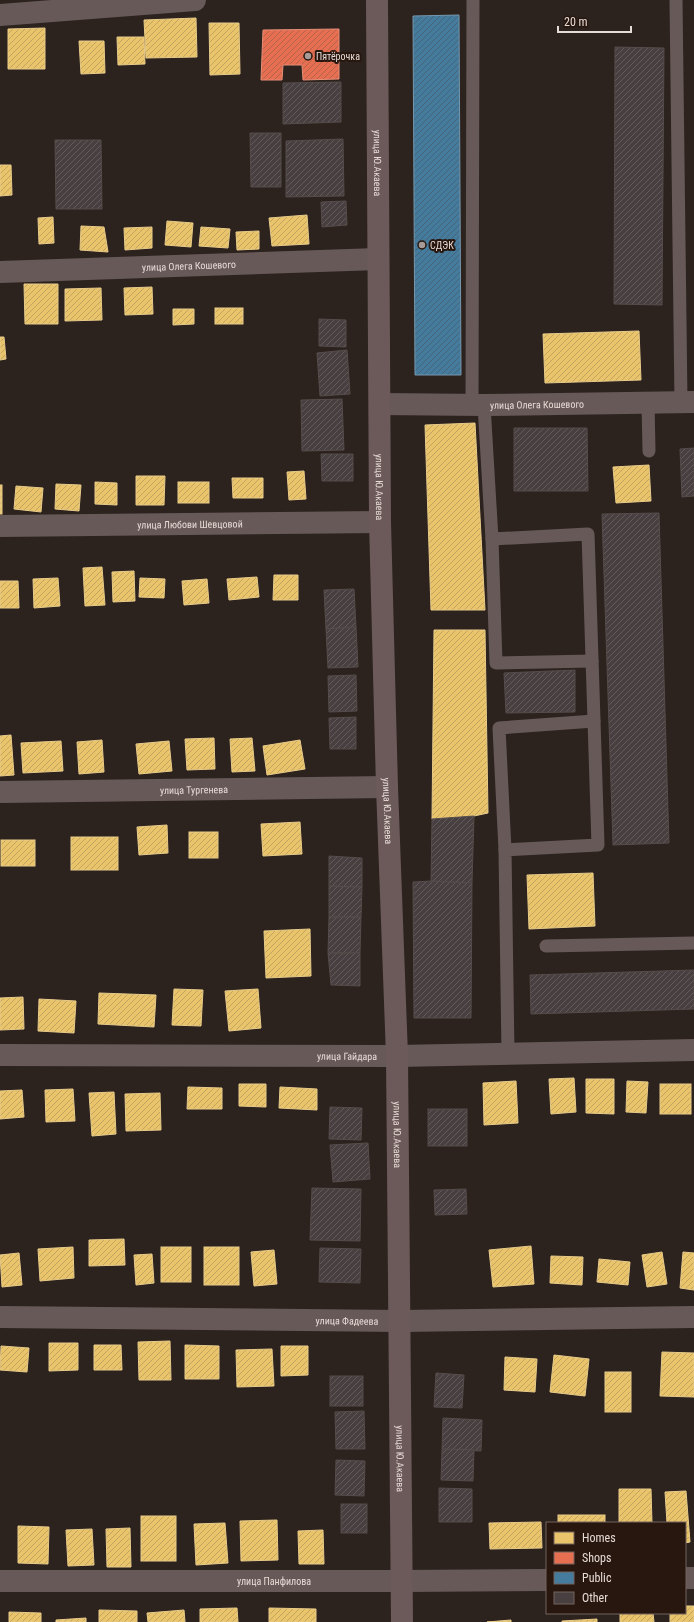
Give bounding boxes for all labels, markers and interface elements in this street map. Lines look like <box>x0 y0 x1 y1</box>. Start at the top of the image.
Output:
scale bar <box>558 8 631 34</box>
text: 20 m <box>564 15 588 29</box>
marker: Пятёрочка <box>303 51 313 61</box>
place label: Пятёрочка <box>316 51 360 62</box>
street label: улица Ю.Акаева <box>372 130 383 197</box>
marker: СДЭК <box>417 240 427 250</box>
place label: СДЭК <box>430 240 454 251</box>
street label: улица Олега Кошевого <box>142 259 236 273</box>
street label: улица Олега Кошевого <box>490 399 584 411</box>
street label: улица Ю.Акаева <box>374 454 385 521</box>
street label: улица Любови Шевцовой <box>137 518 243 531</box>
street label: улица Ю.Акаева <box>381 777 394 845</box>
street label: улица Тургенева <box>160 784 228 796</box>
street label: улица Гайдара <box>317 1051 377 1062</box>
street label: улица Ю.Акаева <box>391 1101 403 1168</box>
street label: улица Фадеева <box>316 1314 379 1327</box>
street label: улица Ю.Акаева <box>394 1425 406 1492</box>
legend <box>546 1522 686 1614</box>
text: Homes <box>582 1531 616 1545</box>
text: Shops <box>582 1551 611 1565</box>
text: Public <box>582 1571 612 1585</box>
street label: улица Панфилова <box>237 1576 311 1587</box>
text: Other <box>582 1591 608 1605</box>

